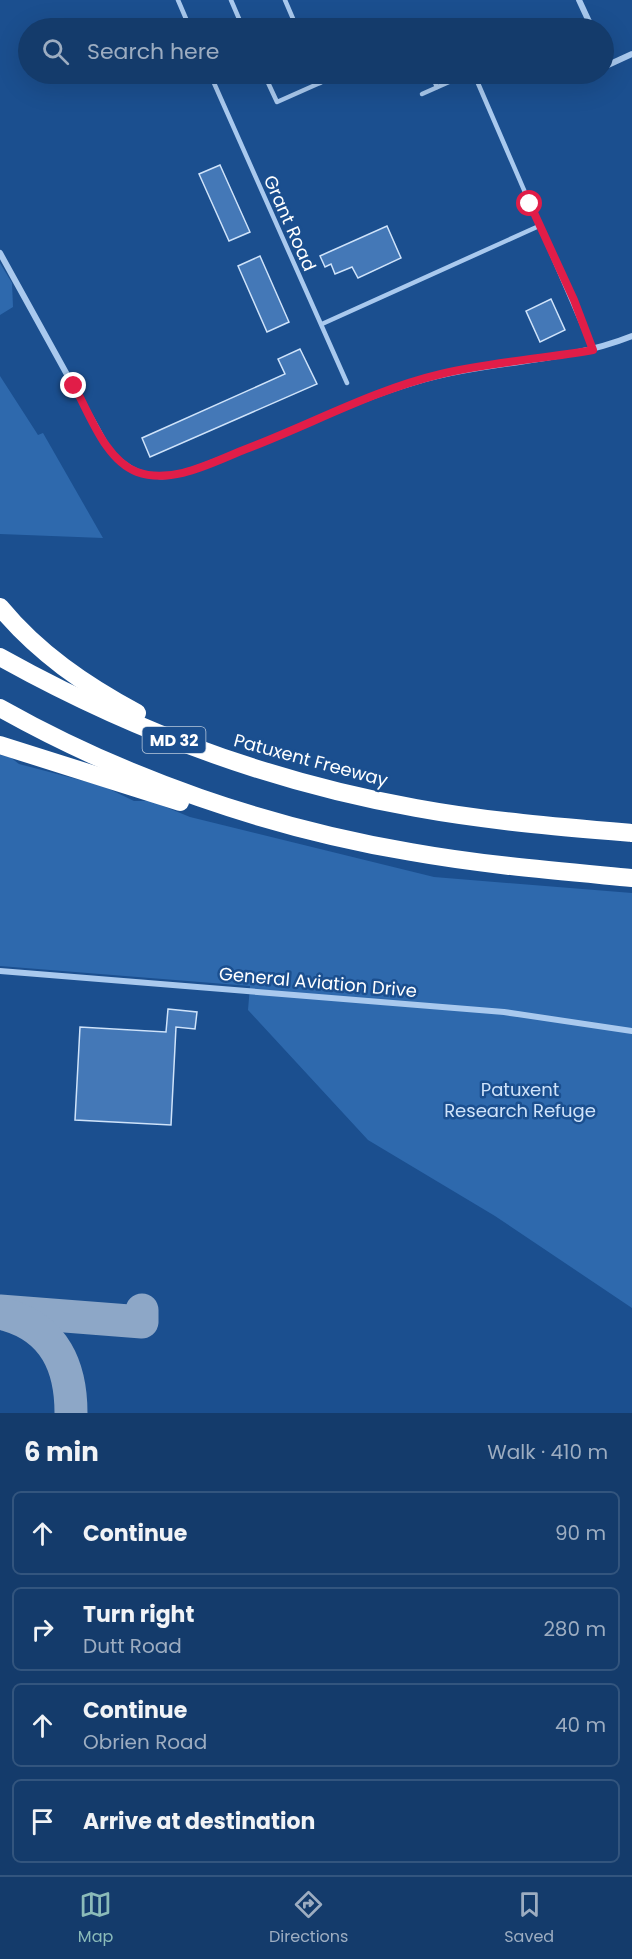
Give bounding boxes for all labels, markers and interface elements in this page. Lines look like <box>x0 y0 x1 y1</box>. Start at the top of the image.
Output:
search box <box>18 18 614 84</box>
icon: search <box>39 35 72 68</box>
text: Search here <box>87 36 220 67</box>
street label: Grant Road <box>258 171 322 275</box>
route start <box>516 190 542 216</box>
route end <box>60 372 86 398</box>
road number: MD 32 <box>142 727 206 753</box>
street label: Patuxent Freeway <box>231 727 391 793</box>
street label: General Aviation Drive <box>218 961 418 1003</box>
park label: Patuxent Research Refuge <box>444 1077 596 1123</box>
text: 6 min <box>24 1434 99 1470</box>
text: Walk · 410 m <box>487 1438 608 1466</box>
icon: ahead <box>26 1517 59 1550</box>
text: Continue <box>83 1518 187 1549</box>
text: 90 m <box>555 1519 606 1547</box>
text: Turn right <box>83 1599 194 1630</box>
icon: right <box>26 1613 59 1646</box>
text: 280 m <box>543 1615 606 1643</box>
text: Dutt Road <box>83 1632 182 1660</box>
text: Continue <box>83 1695 187 1726</box>
icon: ahead <box>26 1709 59 1742</box>
text: 40 m <box>555 1711 606 1739</box>
text: Obrien Road <box>83 1728 207 1756</box>
icon: arrive <box>26 1805 59 1838</box>
text: Arrive at destination <box>83 1806 315 1837</box>
tab: Map <box>78 1888 113 1949</box>
tab: Directions <box>269 1888 348 1949</box>
tab: Saved <box>504 1888 554 1949</box>

